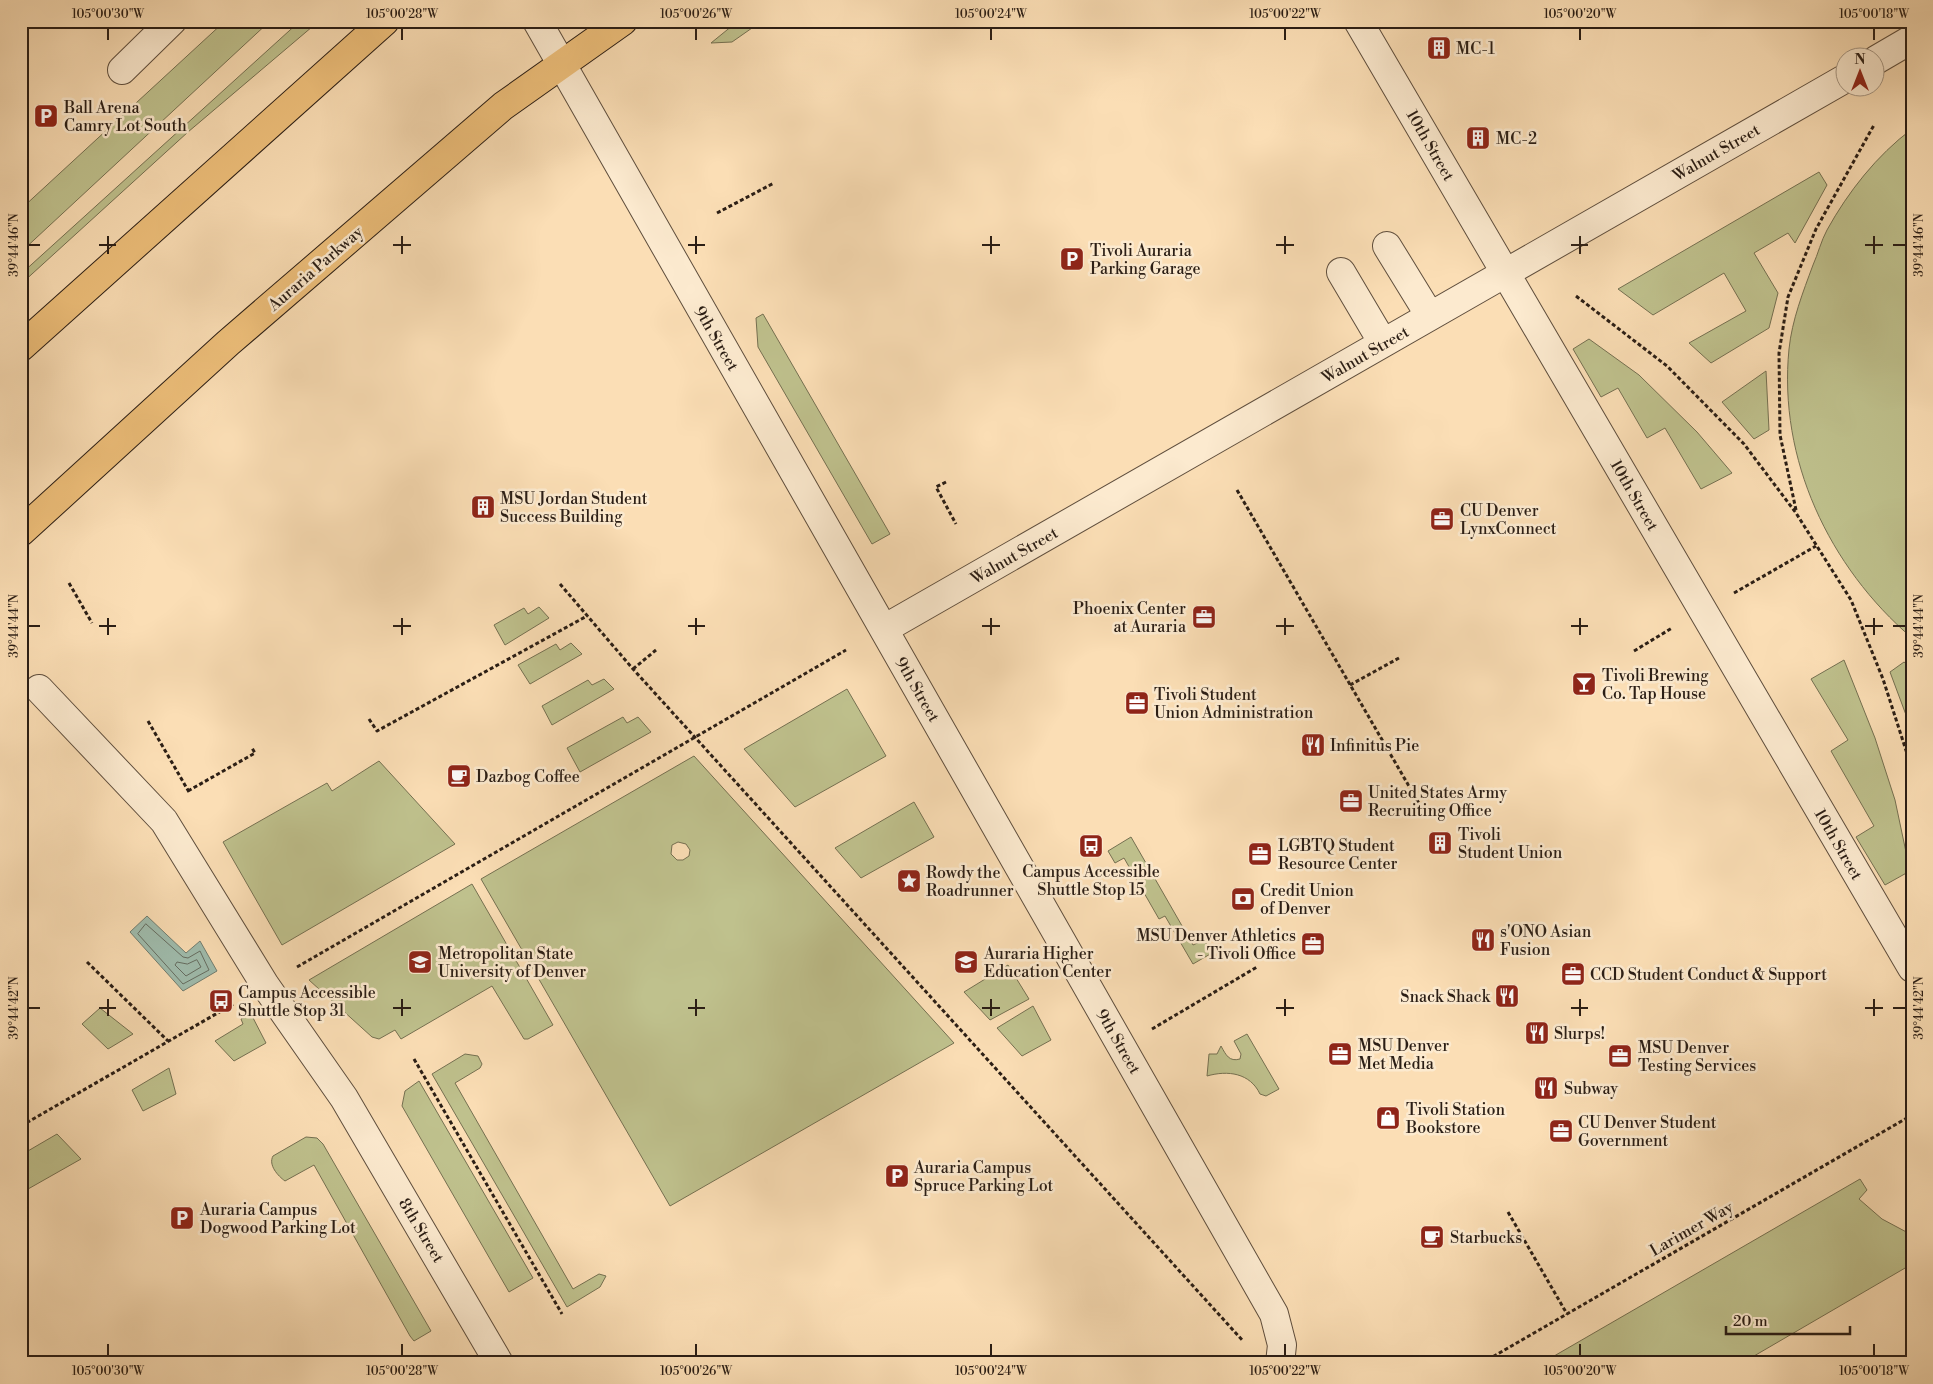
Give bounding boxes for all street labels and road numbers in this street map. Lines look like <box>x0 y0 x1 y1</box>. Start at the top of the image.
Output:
street label: 10th Street <box>1402 106 1459 185</box>
street label: Walnut Street <box>1668 120 1764 186</box>
street label: Auraria Parkway <box>263 222 367 316</box>
street label: 9th Street <box>690 302 743 375</box>
street label: Walnut Street <box>1317 322 1413 388</box>
street label: 10th Street <box>1606 456 1663 535</box>
street label: Walnut Street <box>966 523 1062 589</box>
street label: 9th Street <box>891 653 944 726</box>
street label: 10th Street <box>1810 805 1867 884</box>
street label: 9th Street <box>1092 1005 1145 1078</box>
street label: 8th Street <box>394 1195 448 1267</box>
street label: Larimer Way <box>1646 1197 1737 1261</box>

